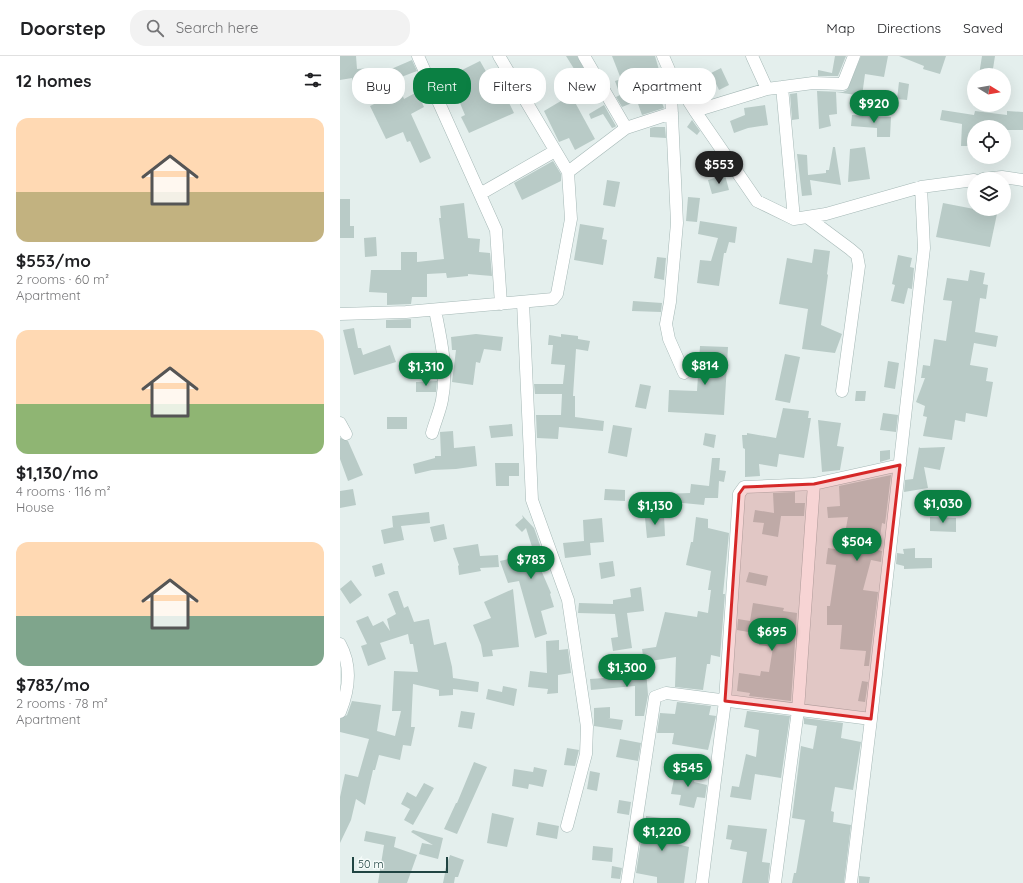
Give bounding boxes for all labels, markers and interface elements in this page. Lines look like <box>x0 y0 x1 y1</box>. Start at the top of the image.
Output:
search box <box>130 10 410 46</box>
text: Doorstep <box>20 16 106 40</box>
icon: search <box>144 17 166 39</box>
text: Search here <box>176 18 258 37</box>
text: Map <box>826 19 855 37</box>
text: Directions <box>877 19 941 37</box>
text: Saved <box>963 19 1003 37</box>
chip: Buy <box>352 68 405 104</box>
chip: Rent <box>413 68 471 104</box>
chip: Filters <box>479 68 546 104</box>
chip: New <box>554 68 610 104</box>
chip: Apartment <box>618 68 716 104</box>
north arrow <box>967 68 1011 112</box>
map controls <box>967 68 1011 216</box>
icon: filters <box>302 69 324 91</box>
text: 12 homes <box>16 70 92 91</box>
pin: $920 <box>850 90 898 124</box>
text: $920 <box>859 95 889 111</box>
button: locate <box>967 120 1011 164</box>
icon: home <box>134 144 206 216</box>
pin: $553 <box>695 151 743 185</box>
text: $553 <box>704 156 734 172</box>
button: layers <box>967 172 1011 216</box>
text: $553/mo <box>16 250 91 271</box>
text: 2 rooms · 60 m² <box>16 271 109 287</box>
text: Apartment <box>16 287 81 303</box>
pin: $814 <box>681 352 729 386</box>
pin: $1,310 <box>393 353 459 387</box>
icon: home <box>134 356 206 428</box>
text: $814 <box>691 357 719 373</box>
text: $1,310 <box>408 358 444 374</box>
text: $1,130/mo <box>16 462 98 483</box>
text: 4 rooms · 116 m² <box>16 483 111 499</box>
pin: $1,030 <box>910 490 976 524</box>
pin: $1,130 <box>622 492 688 526</box>
text: $1,030 <box>923 495 963 511</box>
text: $1,130 <box>637 497 673 513</box>
text: House <box>16 499 54 515</box>
pin: $504 <box>833 528 881 562</box>
text: $504 <box>842 533 872 549</box>
pin: $783 <box>507 546 555 580</box>
text: $783 <box>516 551 546 567</box>
icon: home <box>134 568 206 640</box>
pin: $695 <box>748 618 796 652</box>
text: $695 <box>757 623 787 639</box>
pin: $1,300 <box>594 654 660 688</box>
text: $1,300 <box>607 659 647 675</box>
text: $783/mo <box>16 674 90 695</box>
text: 2 rooms · 78 m² <box>16 695 108 711</box>
text: Apartment <box>16 711 81 727</box>
pin: $545 <box>664 754 712 788</box>
text: $545 <box>673 759 703 775</box>
pin: $1,220 <box>629 818 695 852</box>
text: $1,220 <box>642 823 682 839</box>
scale bar <box>352 855 448 874</box>
text: 50 m <box>358 857 384 871</box>

